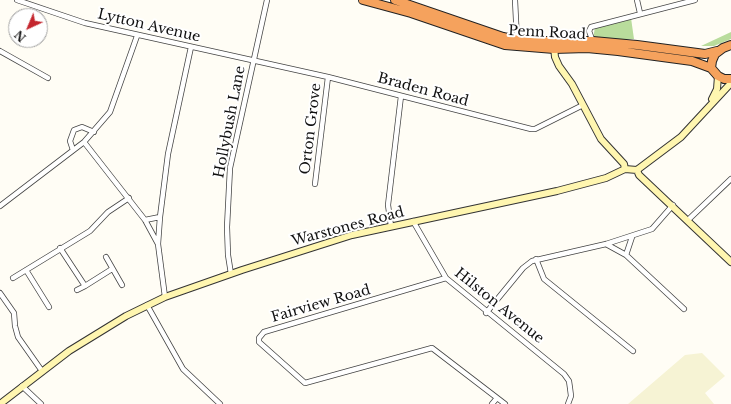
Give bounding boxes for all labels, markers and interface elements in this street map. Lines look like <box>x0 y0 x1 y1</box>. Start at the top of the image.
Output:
street label: Lytton Avenue <box>96 6 202 46</box>
north arrow <box>8 8 48 48</box>
street label: Penn Road <box>508 23 586 43</box>
text: N <box>12 27 29 45</box>
street label: Hollybush Lane <box>211 65 249 179</box>
street label: Braden Road <box>376 70 470 110</box>
street label: Orton Grove <box>297 82 325 176</box>
street label: Warstones Road <box>290 204 406 250</box>
street label: Hilston Avenue <box>451 265 547 347</box>
street label: Fairview Road <box>269 282 373 326</box>

